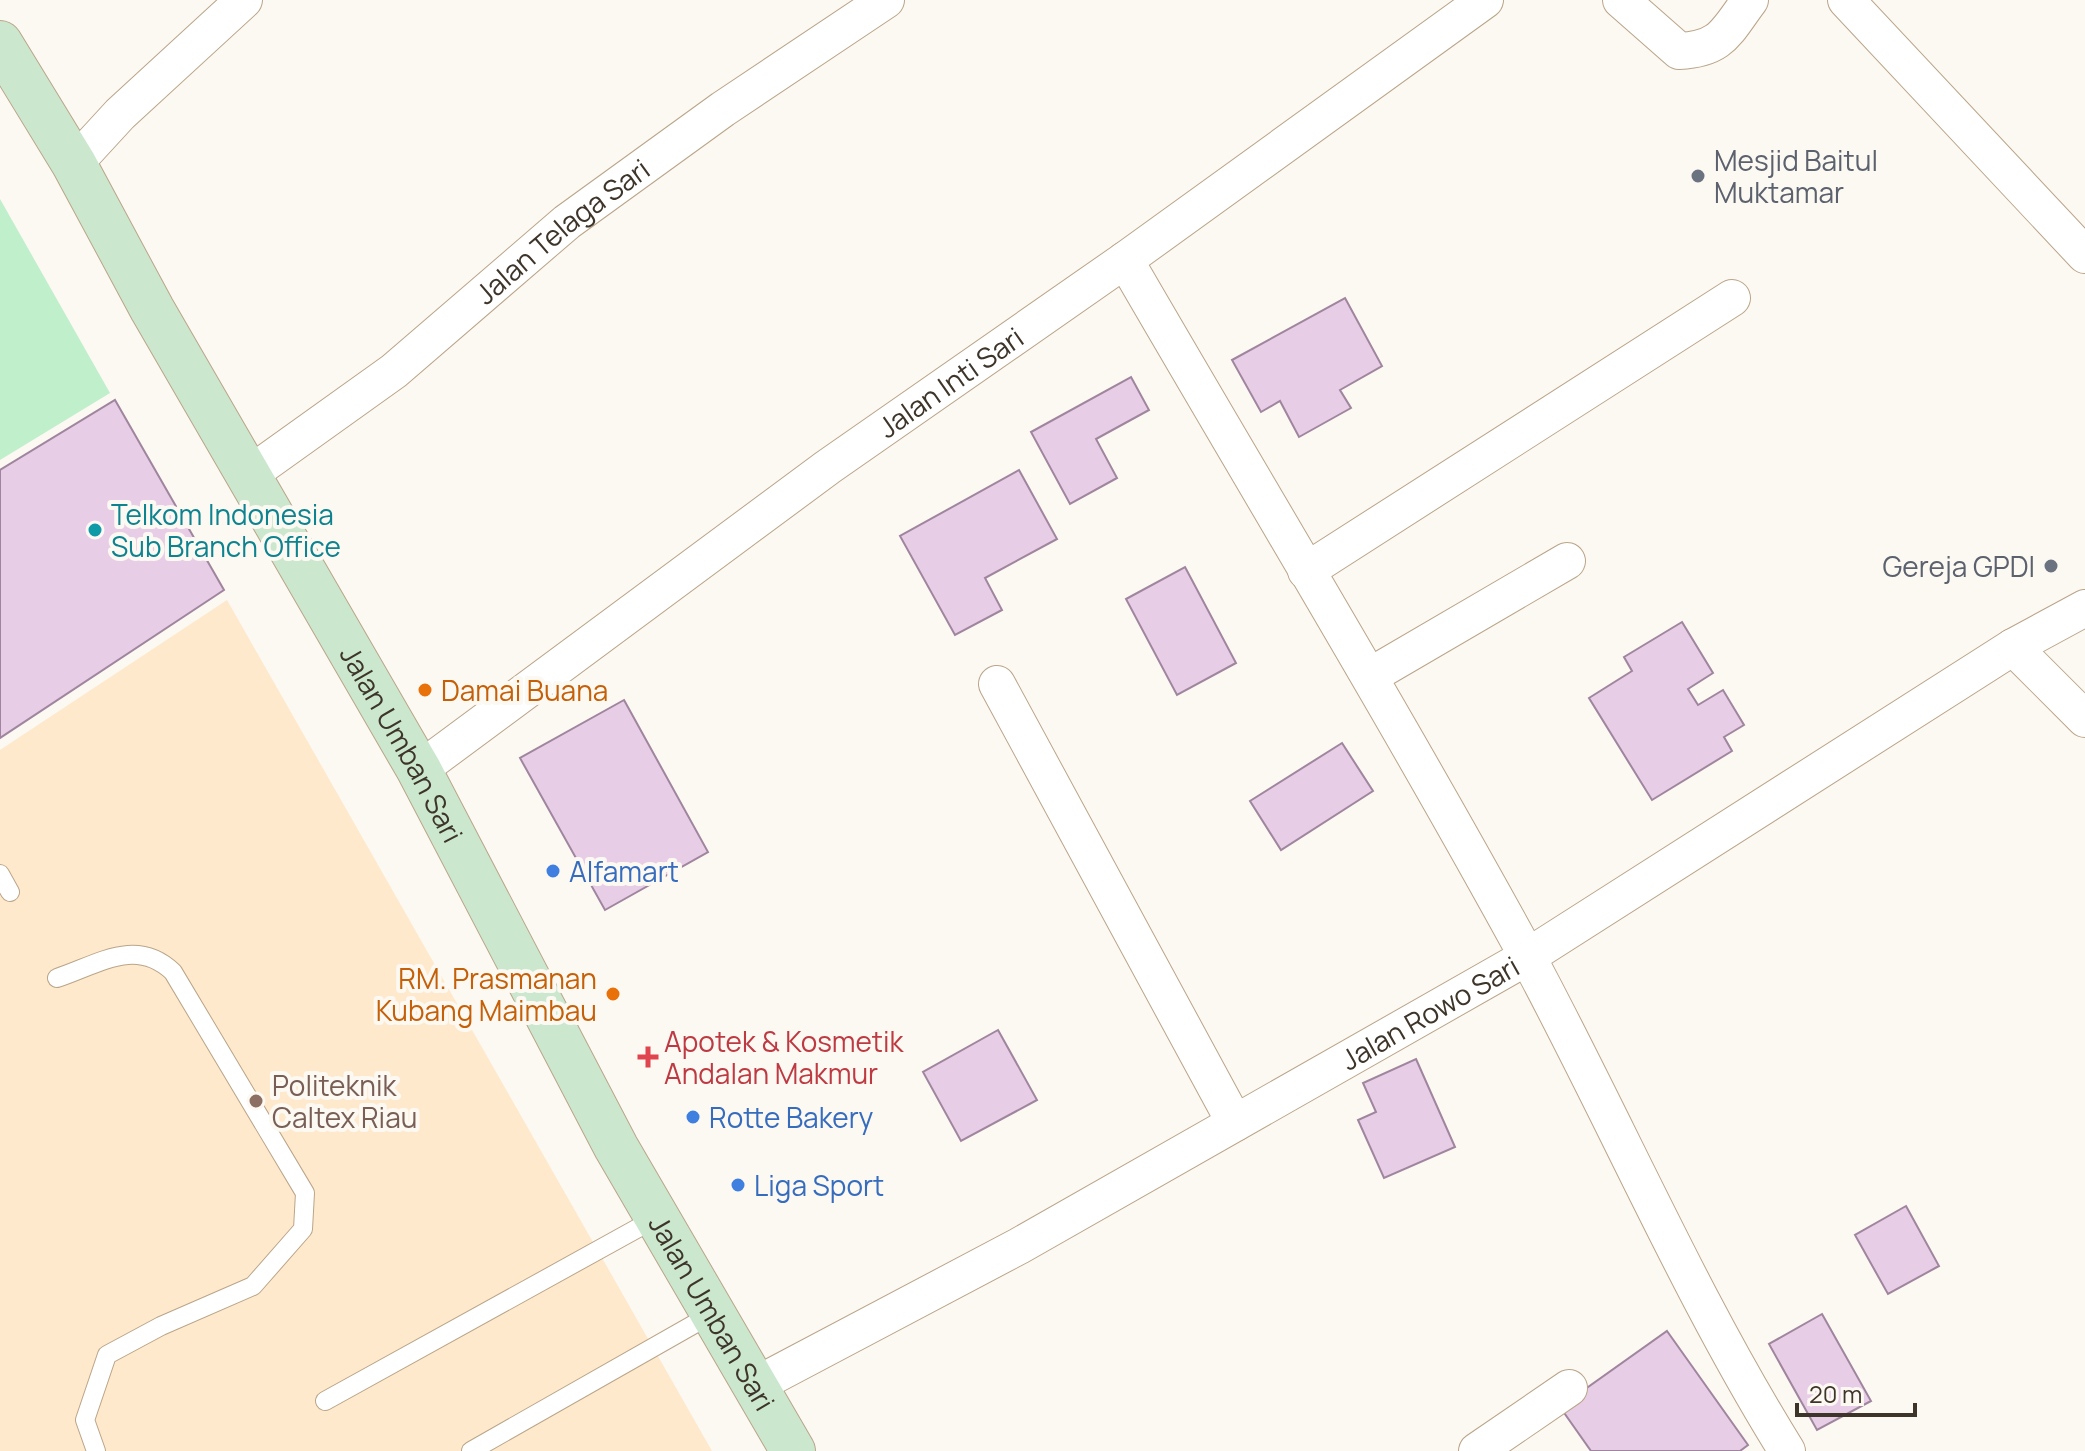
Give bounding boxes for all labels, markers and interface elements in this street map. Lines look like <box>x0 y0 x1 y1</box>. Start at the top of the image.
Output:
place label: Mesjid Baitul Muktamar <box>1714 141 1878 211</box>
street label: Jalan Telaga Sari <box>467 150 657 312</box>
marker: Mesjid Baitul Muktamar <box>1689 167 1707 185</box>
street label: Jalan Inti Sari <box>870 318 1030 446</box>
place label: Telkom Indonesia Sub Branch Office <box>111 495 341 565</box>
marker: Telkom Indonesia Sub Branch Office <box>86 521 104 539</box>
place label: Gereja GPDI <box>1883 547 2035 585</box>
marker: Gereja GPDI <box>2042 557 2060 575</box>
street label: Jalan Umban Sari <box>332 638 472 849</box>
place label: Damai Buana <box>441 671 608 709</box>
marker: Damai Buana <box>416 681 434 699</box>
place label: Alfamart <box>569 852 679 890</box>
marker: Alfamart <box>544 862 562 880</box>
street label: Jalan Rowo Sari <box>1334 947 1526 1078</box>
place label: RM. Prasmanan Kubang Maimbau <box>376 959 597 1029</box>
marker: RM. Prasmanan Kubang Maimbau <box>604 985 622 1003</box>
place label: Apotek & Kosmetik Andalan Makmur <box>664 1022 905 1092</box>
marker: Apotek & Kosmetik Andalan Makmur <box>639 1048 657 1066</box>
place label: Politeknik Caltex Riau <box>272 1066 417 1136</box>
marker: Politeknik Caltex Riau <box>247 1092 265 1110</box>
place label: Rotte Bakery <box>709 1098 874 1136</box>
marker: Rotte Bakery <box>684 1108 702 1126</box>
place label: Liga Sport <box>754 1166 884 1204</box>
marker: Liga Sport <box>729 1176 747 1194</box>
street label: Jalan Umban Sari <box>640 1208 784 1417</box>
scale bar <box>1797 1367 1915 1417</box>
text: 20 m <box>1809 1377 1862 1410</box>

